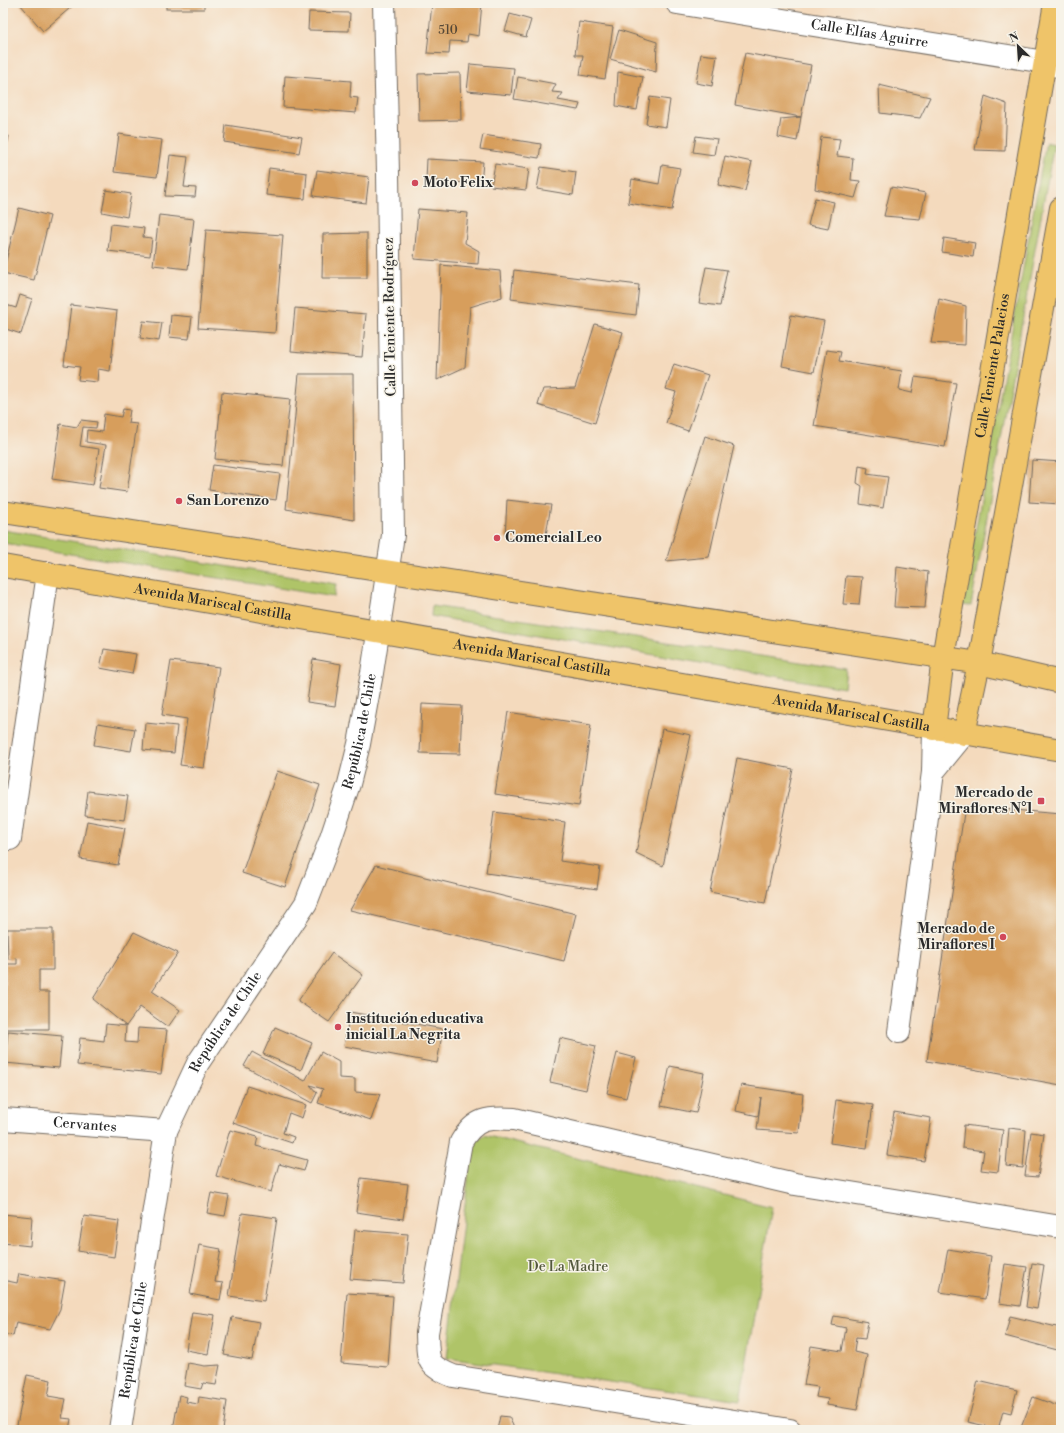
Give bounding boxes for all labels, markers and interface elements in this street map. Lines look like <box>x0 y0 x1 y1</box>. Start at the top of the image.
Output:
street label: Calle Elías Aguirre <box>809 16 930 52</box>
house number: 510 <box>438 23 458 38</box>
north arrow <box>998 26 1038 66</box>
text: N <box>1007 30 1021 46</box>
place label: Moto Felix <box>423 174 494 192</box>
marker: Moto Felix <box>410 178 420 188</box>
street label: Calle Teniente Rodríguez <box>380 237 400 397</box>
street label: Calle Teniente Palacios <box>972 292 1014 440</box>
place label: San Lorenzo <box>187 492 269 510</box>
marker: San Lorenzo <box>174 496 184 506</box>
place label: Comercial Leo <box>505 529 602 547</box>
marker: Comercial Leo <box>492 533 502 543</box>
street label: Avenida Mariscal Castilla <box>132 580 294 625</box>
street label: Avenida Mariscal Castilla <box>451 635 613 681</box>
street label: República de Chile <box>339 672 381 792</box>
street label: Avenida Mariscal Castilla <box>770 691 932 736</box>
place label: Mercado de Miraflores N°1 <box>938 784 1033 818</box>
marker: Mercado de Miraflores N°1 <box>1036 796 1046 806</box>
place label: Mercado de Miraflores I <box>917 920 996 954</box>
marker: Mercado de Miraflores I <box>998 932 1008 942</box>
street label: República de Chile <box>186 968 266 1076</box>
place label: Institución educativa inicial La Negrita <box>346 1010 484 1044</box>
marker: Institución educativa inicial La Negrita <box>333 1022 343 1032</box>
street label: Cervantes <box>52 1114 117 1136</box>
park label: De La Madre <box>528 1258 608 1276</box>
street label: República de Chile <box>116 1280 152 1400</box>

